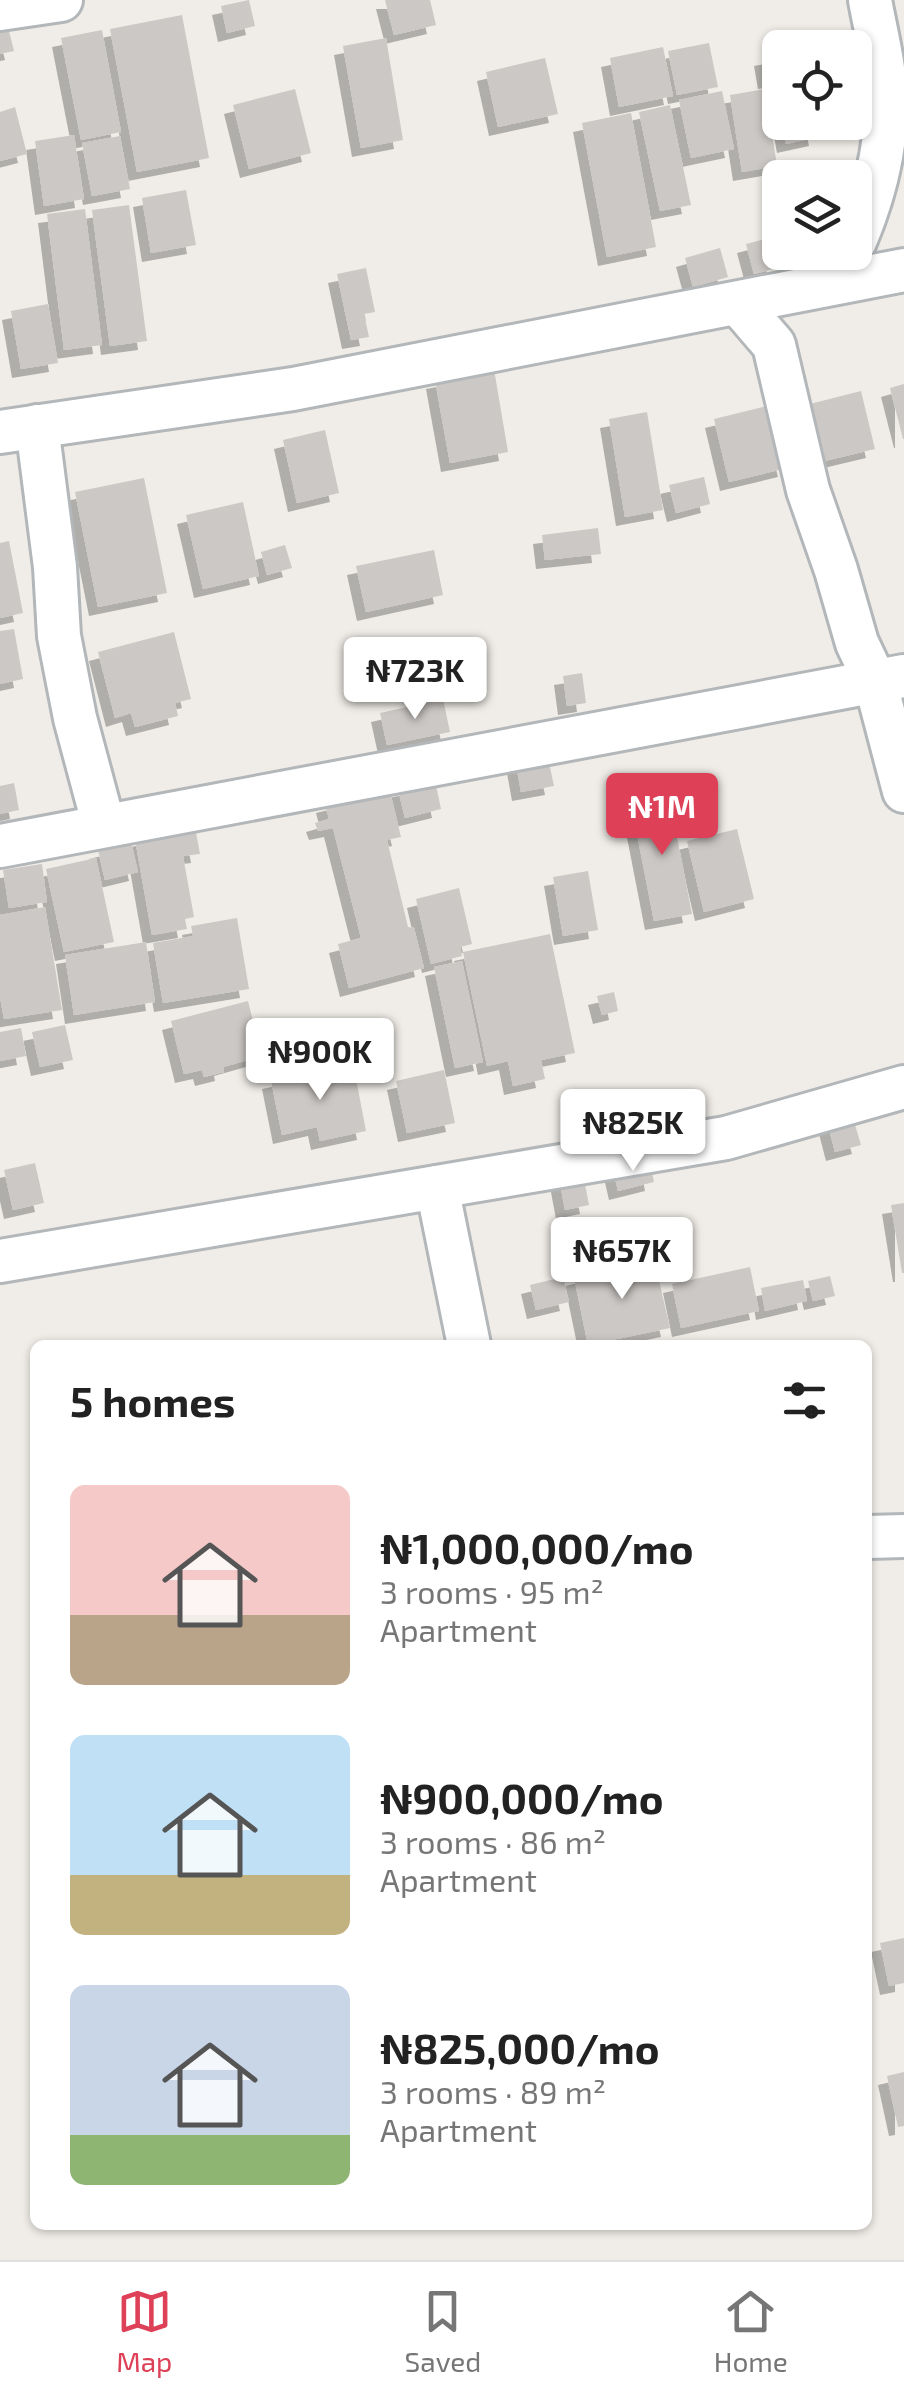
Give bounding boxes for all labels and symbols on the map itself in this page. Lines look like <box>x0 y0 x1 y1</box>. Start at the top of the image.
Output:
pin: ₦723K <box>345 637 485 722</box>
pin: ₦1M <box>614 773 710 858</box>
pin: ₦900K <box>250 1018 390 1103</box>
pin: ₦825K <box>563 1089 703 1174</box>
pin: ₦657K <box>552 1217 692 1302</box>

